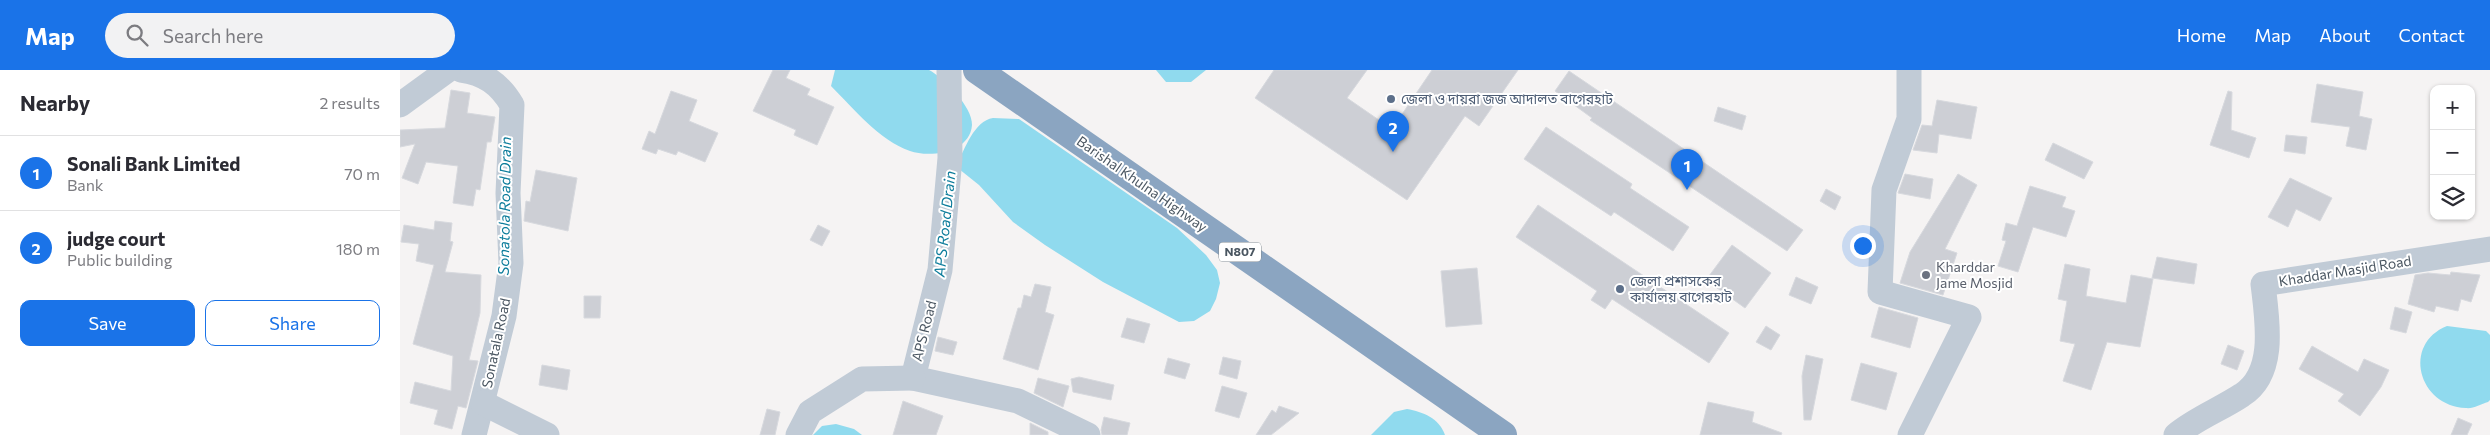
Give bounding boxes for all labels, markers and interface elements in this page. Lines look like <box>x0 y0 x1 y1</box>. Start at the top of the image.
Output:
search box <box>105 13 455 58</box>
text: Map <box>25 21 75 50</box>
icon: search <box>123 21 151 49</box>
text: Search here <box>163 24 263 47</box>
text: Home <box>2177 24 2226 46</box>
text: Map <box>2254 24 2291 46</box>
text: About <box>2319 24 2371 46</box>
text: Contact <box>2399 24 2465 46</box>
map controls <box>2430 85 2475 220</box>
button: + <box>2430 85 2475 130</box>
text: Nearby <box>20 90 90 115</box>
place label: জেলা ও দায়রা জজ আদালত বাগেরহাট <box>1401 90 1613 107</box>
text: 2 results <box>319 93 380 112</box>
marker: জেলা ও দায়রা জজ আদালত বাগেরহাট <box>1385 93 1397 105</box>
pin: 2 <box>1377 111 1409 152</box>
button: − <box>2430 130 2475 175</box>
street label: Barishal Khulna Highway <box>1074 132 1211 235</box>
water label: Sonatola Road Drain <box>494 136 514 276</box>
pin: 1 <box>1671 149 1703 190</box>
text: Sonali Bank Limited <box>67 152 240 175</box>
text: 1 <box>32 164 40 183</box>
text: 70 m <box>344 164 380 183</box>
water label: APS Road Drain <box>929 170 959 279</box>
text: Bank <box>67 175 104 194</box>
button: layers <box>2430 175 2475 220</box>
text: judge court <box>67 227 165 250</box>
your location <box>1850 233 1876 259</box>
text: 2 <box>31 239 41 258</box>
text: 180 m <box>336 239 380 258</box>
road number: N807 <box>1219 242 1261 262</box>
text: Public building <box>67 250 172 269</box>
street label: Khaddar Masjid Road <box>2277 252 2412 289</box>
place label: Kharddar Jame Mosjid <box>1936 258 2013 291</box>
marker: Kharddar Jame Mosjid <box>1920 269 1932 281</box>
place label: জেলা প্রশাসকের কার্যালয় বাগেরহাট <box>1629 272 1732 305</box>
marker: জেলা প্রশাসকের কার্যালয় বাগেরহাট <box>1614 283 1626 295</box>
street label: Sonatala Road <box>478 297 513 389</box>
street label: APS Road <box>908 299 939 363</box>
button: Save <box>20 300 195 346</box>
button: Share <box>205 300 380 346</box>

